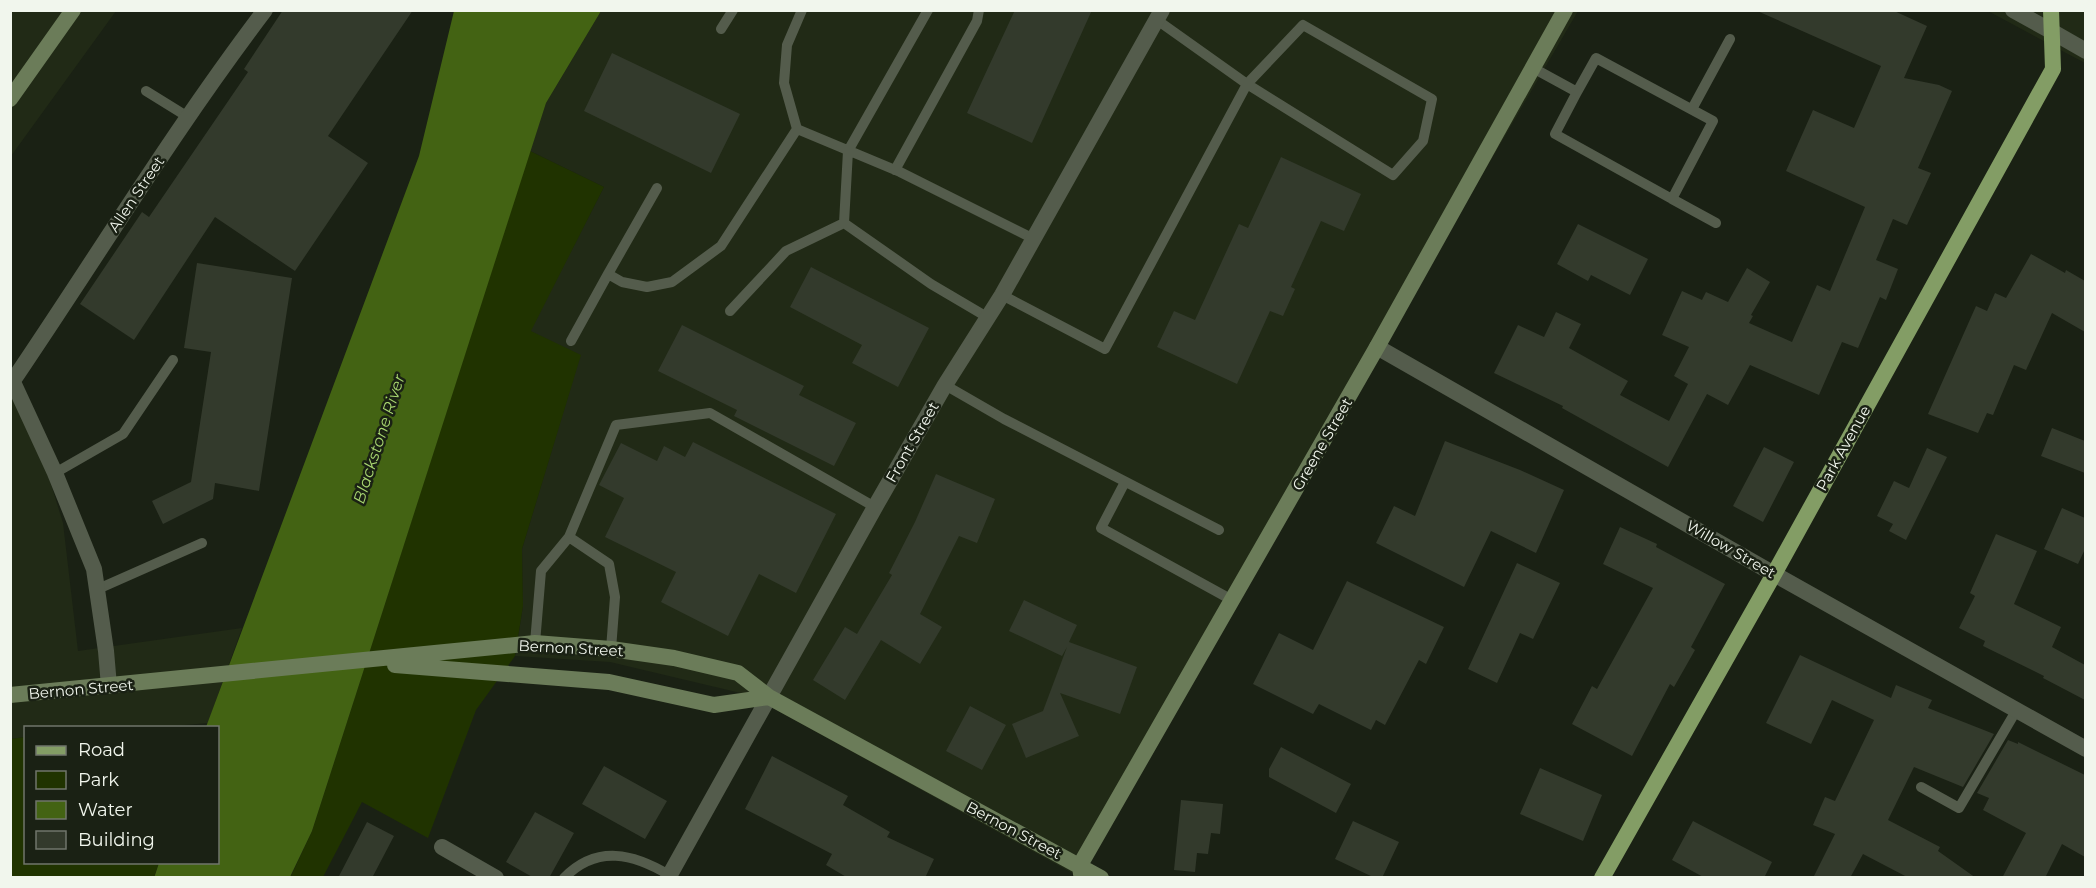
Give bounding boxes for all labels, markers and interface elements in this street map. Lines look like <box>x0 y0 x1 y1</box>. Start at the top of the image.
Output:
street label: Allen Street <box>104 152 168 236</box>
water label: Blackstone River <box>349 372 409 506</box>
street label: Greene Street <box>1288 394 1356 494</box>
street label: Front Street <box>881 398 943 486</box>
street label: Park Avenue <box>1812 402 1874 494</box>
street label: Willow Street <box>1683 516 1779 582</box>
street label: Bernon Street <box>518 636 624 660</box>
street label: Bernon Street <box>28 675 134 703</box>
legend <box>24 726 219 864</box>
text: Road <box>78 739 125 761</box>
text: Park <box>78 769 119 791</box>
street label: Bernon Street <box>963 797 1065 863</box>
text: Water <box>78 799 133 821</box>
text: Building <box>78 829 155 851</box>

